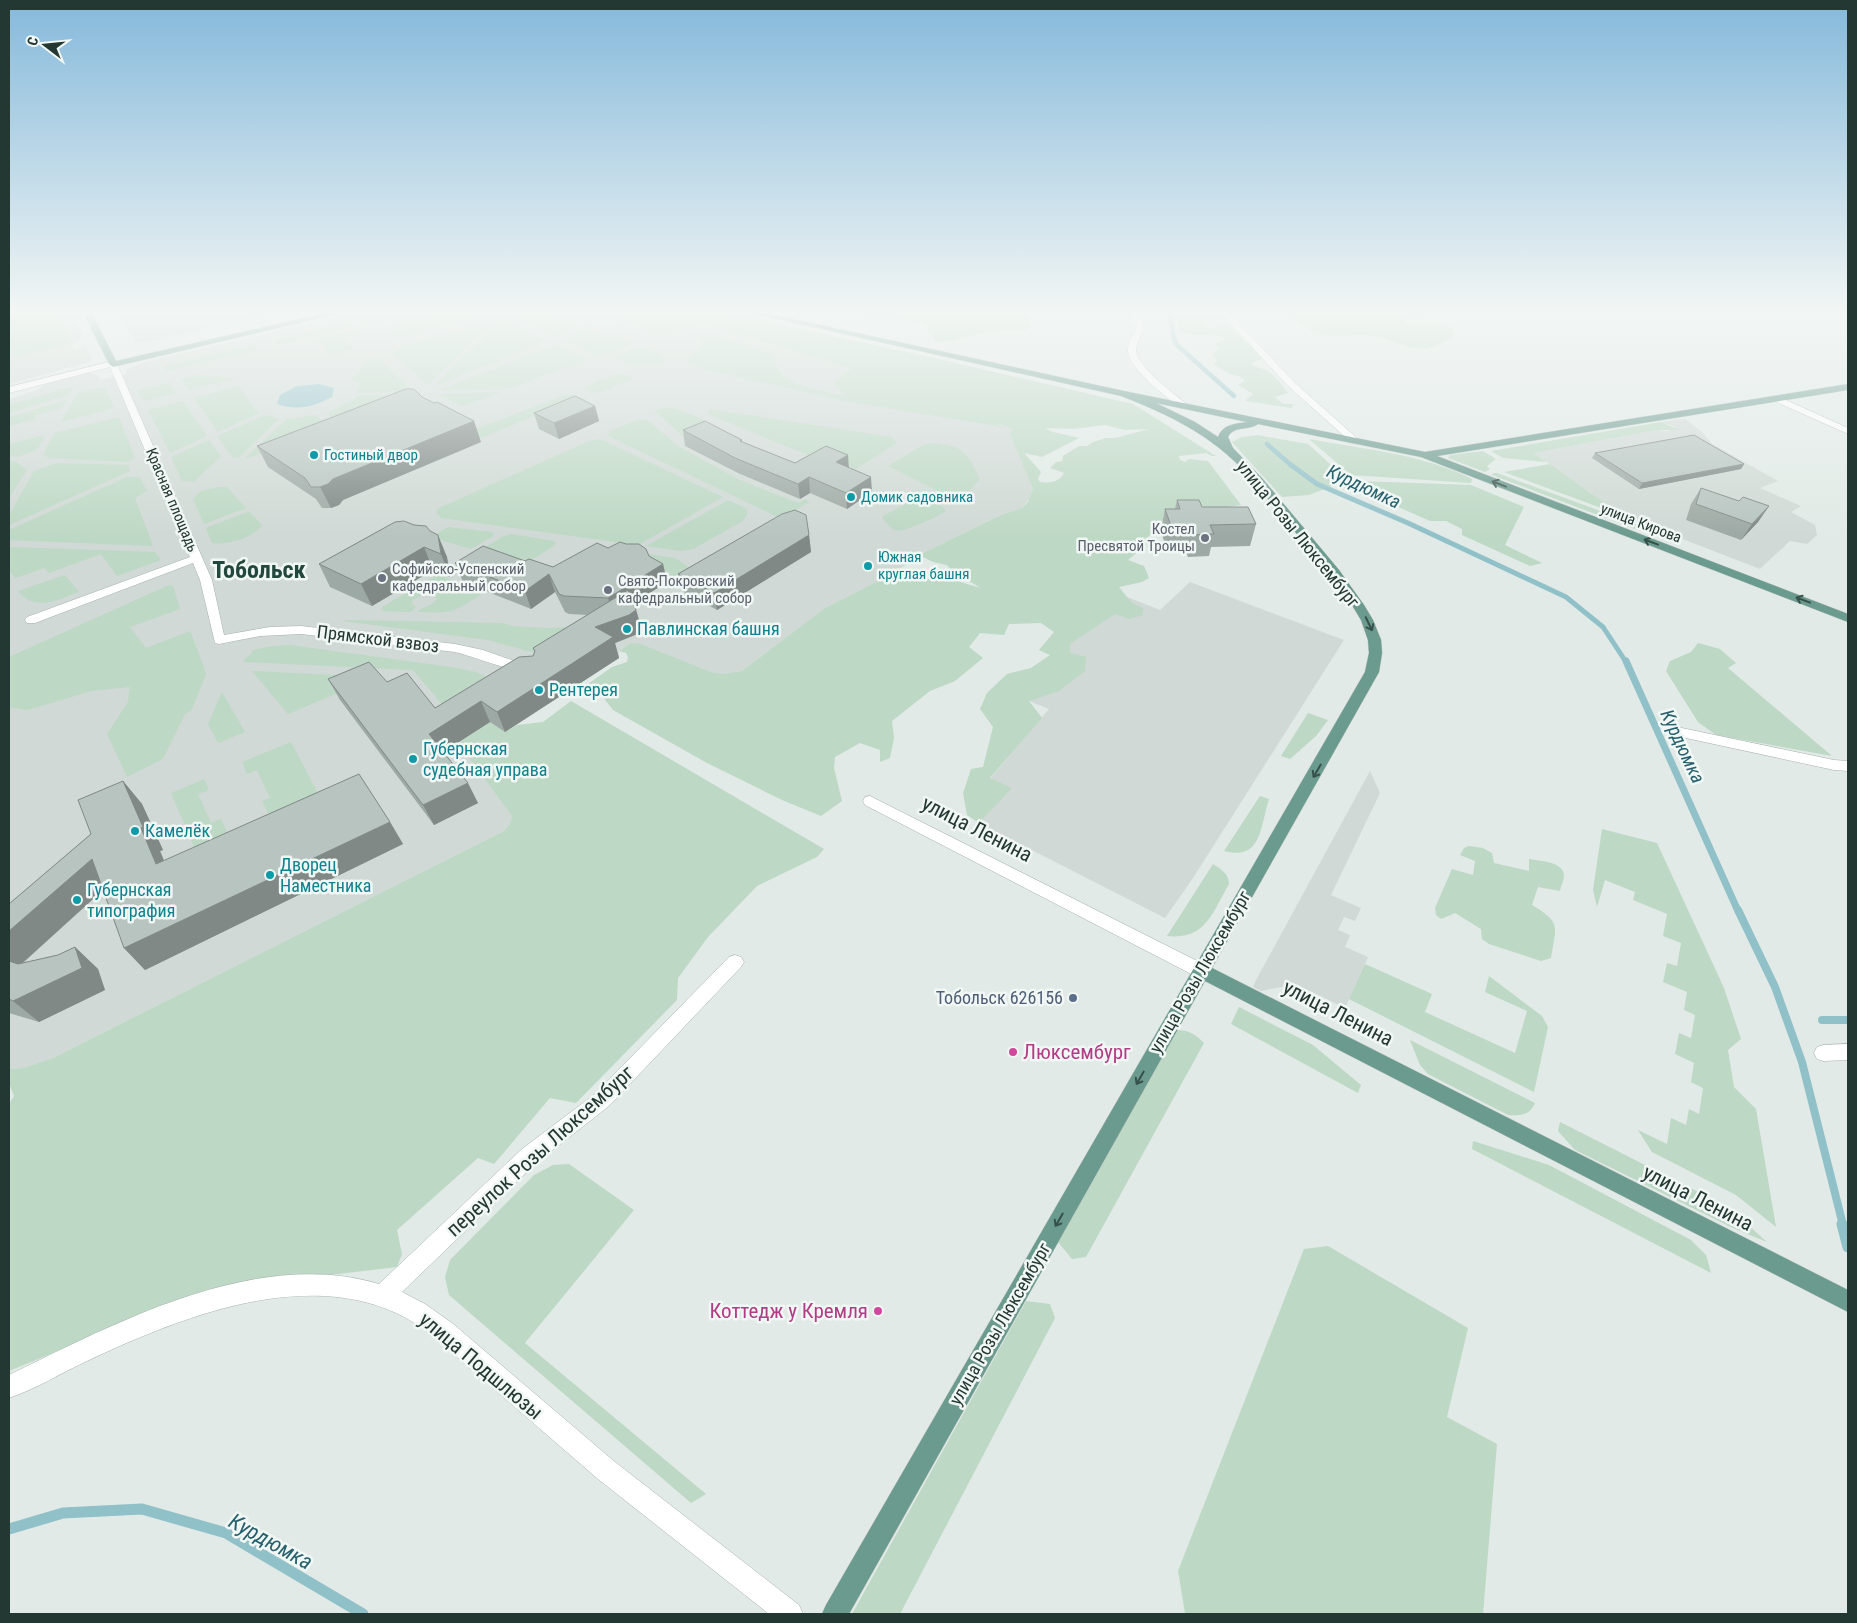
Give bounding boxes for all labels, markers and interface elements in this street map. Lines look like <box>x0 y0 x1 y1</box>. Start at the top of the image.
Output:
north arrow <box>20 20 70 70</box>
text: С <box>24 35 41 47</box>
street label: Красная площадь <box>142 445 202 555</box>
place label: Гостиный двор <box>324 446 418 464</box>
marker: Гостиный двор <box>308 449 320 461</box>
street label: улица Розы Люксембург <box>1232 456 1364 612</box>
water label: Курдюмка <box>1323 459 1404 514</box>
one-way arrow <box>1492 479 1507 489</box>
place label: Домик садовника <box>861 488 973 506</box>
marker: Домик садовника <box>845 491 857 503</box>
street label: улица Кирова <box>1598 499 1684 547</box>
place label: Костел Пресвятой Троицы <box>1078 520 1195 555</box>
marker: Костел Пресвятой Троицы <box>1199 532 1211 544</box>
one-way arrow <box>1644 537 1659 546</box>
place label: Южная круглая башня <box>878 548 969 583</box>
district label: Тобольск <box>212 556 306 584</box>
place label: Софийско-Успенский кафедральный собор <box>392 560 526 595</box>
marker: Южная круглая башня <box>862 560 874 572</box>
marker: Софийско-Успенский кафедральный собор <box>376 572 388 584</box>
place label: Свято-Покровский кафедральный собор <box>618 572 752 607</box>
marker: Свято-Покровский кафедральный собор <box>602 584 614 596</box>
one-way arrow <box>1796 595 1811 604</box>
one-way arrow <box>1364 617 1374 632</box>
place label: Павлинская башня <box>637 618 780 639</box>
street label: Прямской взвоз <box>316 621 440 656</box>
marker: Павлинская башня <box>621 623 633 635</box>
place label: Рентерея <box>549 679 618 700</box>
marker: Рентерея <box>533 684 545 696</box>
water label: Курдюмка <box>1655 706 1710 787</box>
place label: Губернская судебная управа <box>423 738 547 780</box>
marker: Губернская судебная управа <box>407 753 419 765</box>
one-way arrow <box>1311 763 1321 777</box>
street label: улица Ленина <box>918 791 1036 867</box>
place label: Камелёк <box>145 820 210 841</box>
marker: Камелёк <box>129 825 141 837</box>
place label: Дворец Наместника <box>280 854 371 896</box>
marker: Дворец Наместника <box>264 869 276 881</box>
place label: Губернская типография <box>87 879 175 921</box>
street label: улица Розы Люксембург <box>1145 887 1255 1056</box>
marker: Губернская типография <box>71 894 83 906</box>
street label: улица Ленина <box>1279 975 1397 1051</box>
place label: Тобольск 626156 <box>936 987 1063 1008</box>
marker: Тобольск 626156 <box>1067 992 1079 1004</box>
place label: Люксембург <box>1023 1040 1131 1064</box>
marker: Люксембург <box>1007 1046 1019 1058</box>
street label: переулок Розы Люксембург <box>441 1060 639 1241</box>
one-way arrow <box>1134 1071 1144 1085</box>
street label: улица Ленина <box>1639 1160 1757 1236</box>
one-way arrow <box>1054 1212 1064 1226</box>
street label: улица Розы Люксембург <box>945 1239 1055 1408</box>
place label: Коттедж у Кремля <box>710 1299 868 1323</box>
marker: Коттедж у Кремля <box>872 1305 884 1317</box>
street label: улица Подшлюзы <box>414 1307 548 1425</box>
water label: Курдюмка <box>225 1508 317 1575</box>

